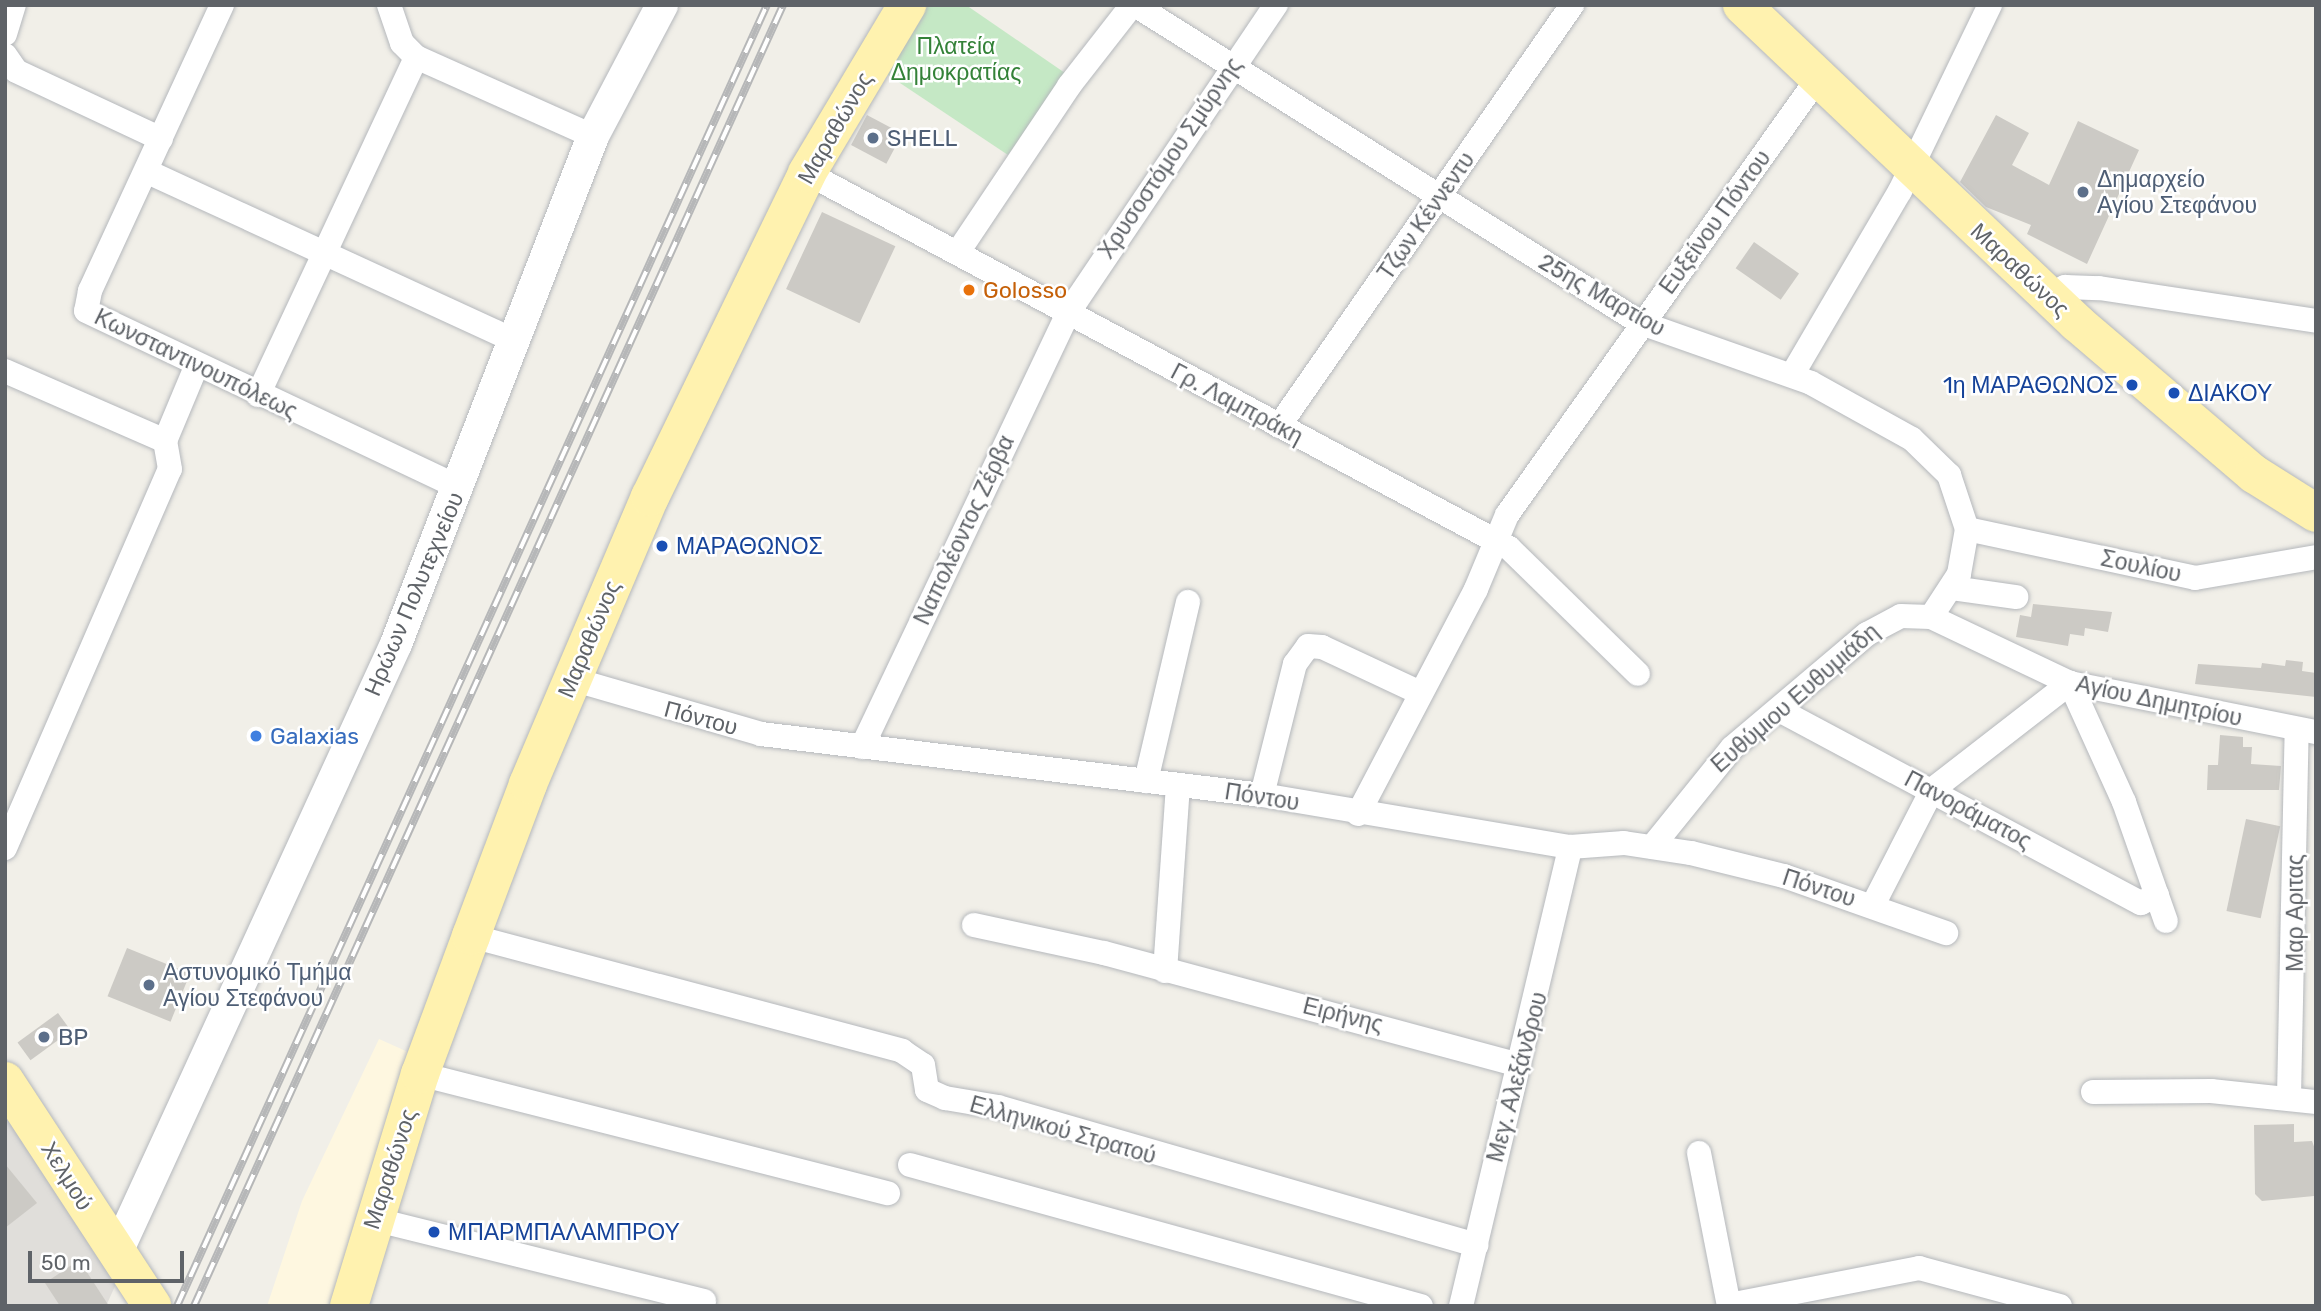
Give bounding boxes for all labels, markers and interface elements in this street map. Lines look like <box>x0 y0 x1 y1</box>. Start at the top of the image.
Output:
park label: Πλατεία Δημοκρατίας <box>891 32 1021 86</box>
street label: Χρυσοστόμου Σμύρνης <box>1092 52 1248 264</box>
street label: Μαραθώνος <box>792 67 878 189</box>
place label: SHELL <box>887 124 958 152</box>
marker: SHELL <box>865 130 881 146</box>
street label: Ευξείνου Πόντου <box>1654 145 1776 299</box>
street label: Τζων Κέννεντυ <box>1372 147 1480 285</box>
place label: Δημαρχείο Αγίου Στεφάνου <box>2097 165 2257 219</box>
marker: Δημαρχείο Αγίου Στεφάνου <box>2075 184 2091 200</box>
street label: Μαραθώνος <box>1965 217 2075 323</box>
street label: 25ης Μαρτίου <box>1534 248 1670 342</box>
place label: Golosso <box>983 276 1067 304</box>
marker: Golosso <box>961 282 977 298</box>
street label: Κωνσταντινουπόλεως <box>90 303 302 425</box>
street label: Γρ. Λαμπράκη <box>1166 358 1308 450</box>
place label: 1η ΜΑΡΑΘΩΝΟΣ <box>1943 371 2118 399</box>
marker: 1η ΜΑΡΑΘΩΝΟΣ <box>2124 377 2140 393</box>
place label: ΔΙΑΚΟΥ <box>2188 379 2272 407</box>
marker: ΔΙΑΚΟΥ <box>2166 385 2182 401</box>
street label: Ναπολέοντος Ζέρβα <box>908 431 1020 629</box>
street label: Ηρώων Πολυτεχνείου <box>359 488 469 700</box>
place label: ΜΑΡΑΘΩΝΟΣ <box>676 532 823 560</box>
marker: ΜΑΡΑΘΩΝΟΣ <box>654 538 670 554</box>
street label: Σουλίου <box>2098 544 2184 588</box>
street label: Μαραθώνος <box>552 576 626 702</box>
street label: Ευθύμιου Ευθυμιάδη <box>1705 618 1885 778</box>
street label: Αγίου Δημητρίου <box>2073 670 2245 732</box>
street label: Πόντου <box>661 695 741 741</box>
place label: Galaxias <box>270 722 359 750</box>
marker: Galaxias <box>248 728 264 744</box>
street label: Πανοράματος <box>1900 765 2036 855</box>
street label: Πόντου <box>1223 778 1301 816</box>
street label: Μαρ Αριτας <box>2281 854 2309 972</box>
street label: Πόντου <box>1779 863 1859 913</box>
place label: Αστυνομικό Τμήμα Αγίου Στεφάνου <box>163 958 351 1012</box>
marker: Αστυνομικό Τμήμα Αγίου Στεφάνου <box>141 977 157 993</box>
street label: Μεγ. Αλεξάνδρου <box>1481 989 1553 1165</box>
street label: Ειρήνης <box>1300 992 1386 1038</box>
place label: BP <box>58 1023 88 1051</box>
marker: BP <box>36 1029 52 1045</box>
street label: Ελληνικού Στρατού <box>967 1090 1159 1170</box>
street label: Μαραθώνος <box>358 1105 422 1233</box>
street label: Χελμού <box>35 1137 99 1215</box>
place label: ΜΠΑΡΜΠΑΛΑΜΠΡΟΥ <box>448 1218 680 1246</box>
marker: ΜΠΑΡΜΠΑΛΑΜΠΡΟΥ <box>426 1224 442 1240</box>
scale bar <box>32 1238 187 1282</box>
text: 50 m <box>41 1250 91 1275</box>

